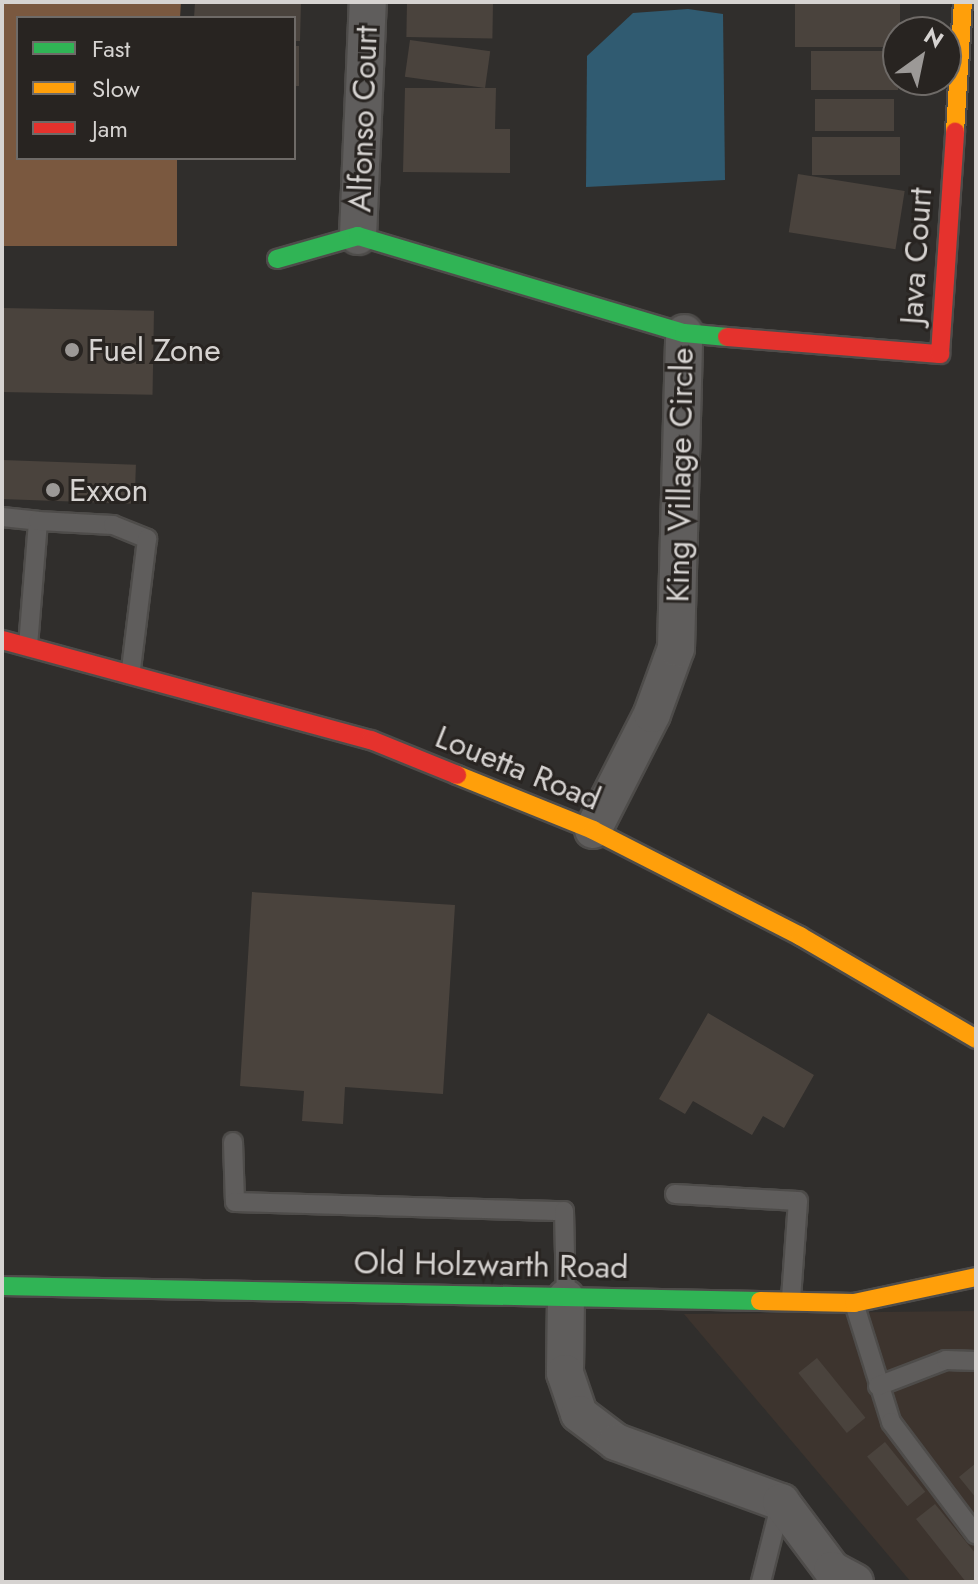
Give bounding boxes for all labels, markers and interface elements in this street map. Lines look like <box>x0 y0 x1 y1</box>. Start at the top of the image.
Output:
legend <box>16 16 296 160</box>
north arrow <box>882 16 962 96</box>
text: N <box>918 19 950 56</box>
street label: Alfonso Court <box>341 25 385 213</box>
text: Fast <box>92 31 130 66</box>
text: Slow <box>92 71 140 106</box>
text: Jam <box>92 111 128 146</box>
street label: Java Court <box>892 186 940 326</box>
place label: Fuel Zone <box>88 331 221 369</box>
marker: Fuel Zone <box>63 341 81 359</box>
street label: King Village Circle <box>659 347 701 603</box>
place label: Exxon <box>69 471 148 509</box>
marker: Exxon <box>44 481 62 499</box>
street label: Louetta Road <box>430 718 606 818</box>
street label: Old Holzwarth Road <box>353 1243 629 1287</box>

